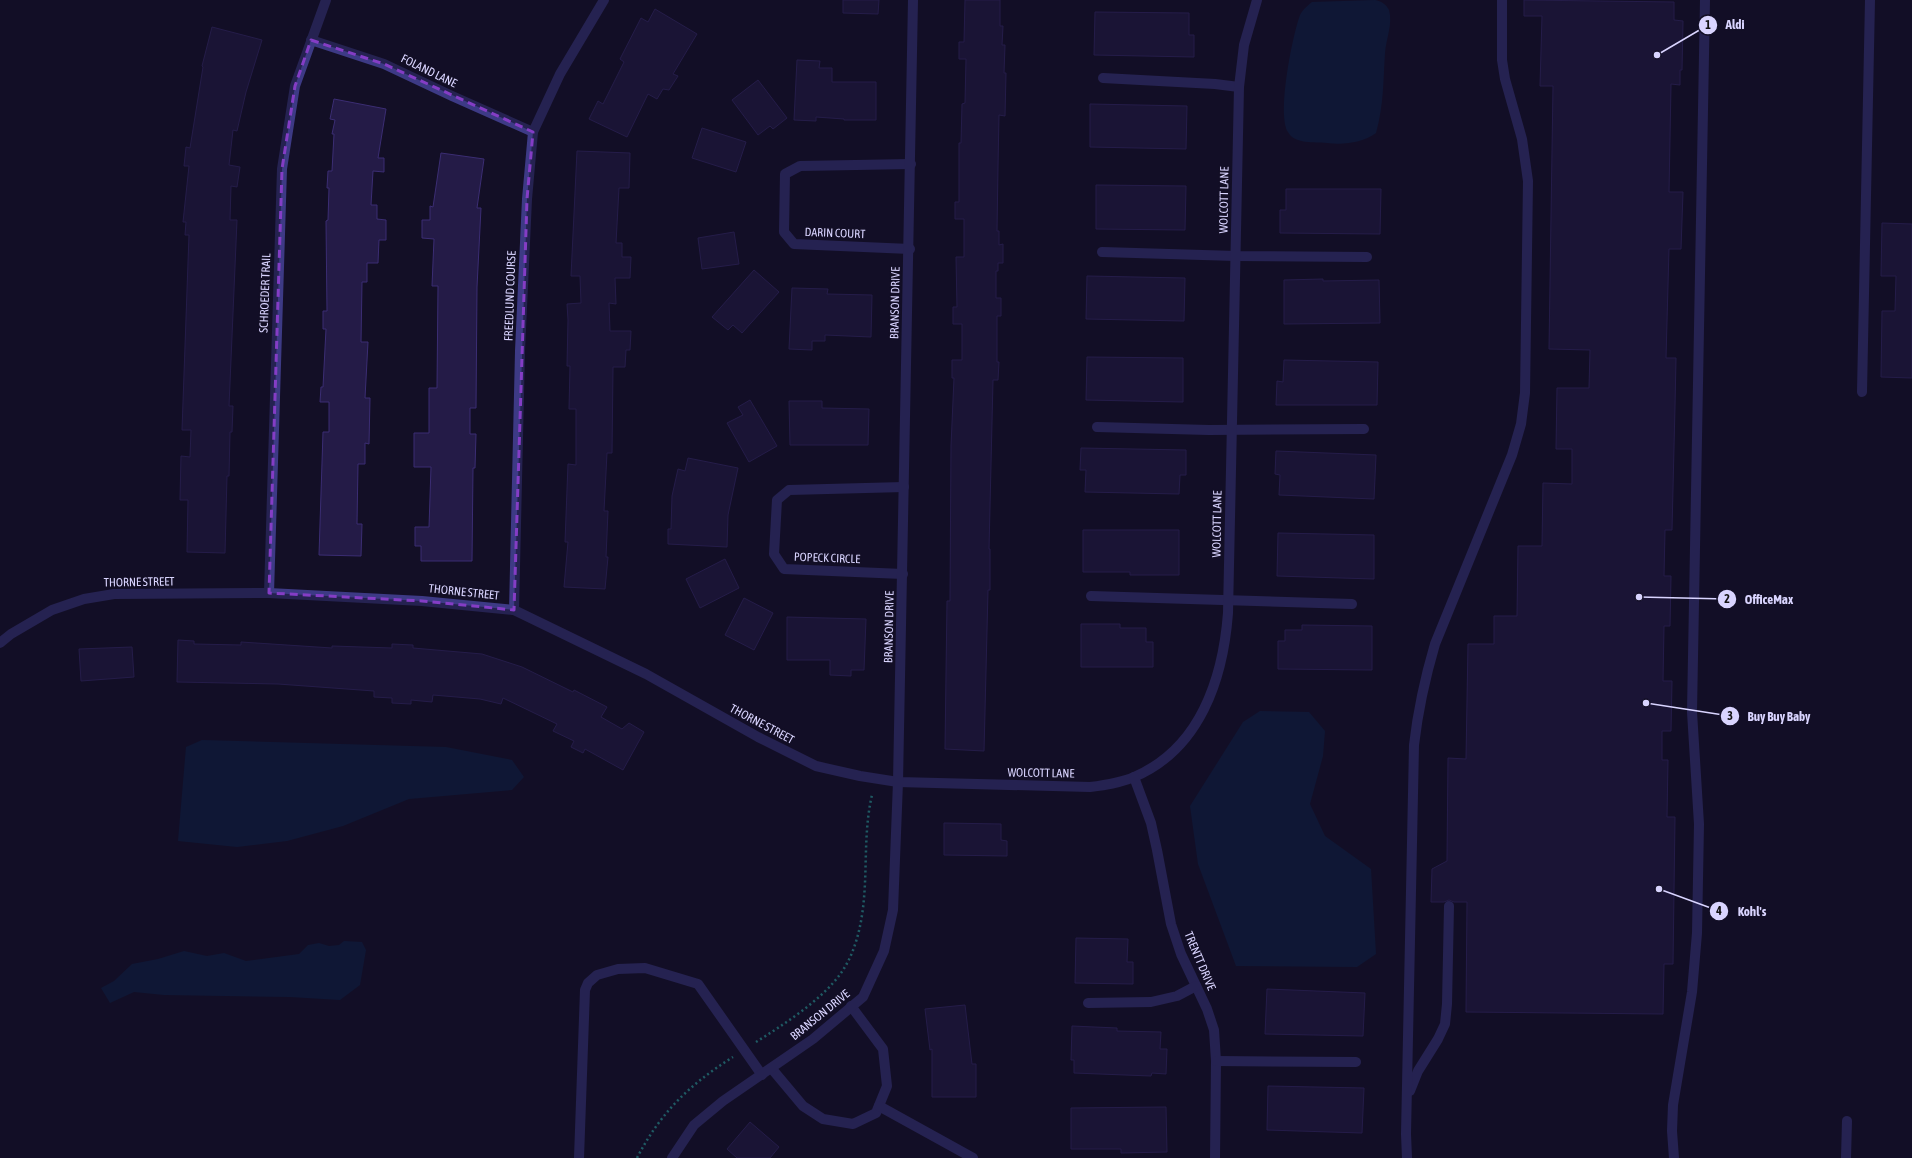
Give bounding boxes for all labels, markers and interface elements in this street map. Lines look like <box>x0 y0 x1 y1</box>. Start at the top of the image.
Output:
callout: Aldi <box>1698 12 1753 37</box>
text: Aldi <box>1725 17 1744 32</box>
text: 1 <box>1705 18 1711 32</box>
street label: FOLAND LANE <box>399 51 459 91</box>
street label: WOLCOTT LANE <box>1216 166 1232 234</box>
street label: DARIN COURT <box>804 225 866 241</box>
street label: FREEDLUND COURSE <box>501 251 519 341</box>
street label: SCHROEDER TRAIL <box>257 253 273 333</box>
street label: BRANSON DRIVE <box>887 267 903 339</box>
street label: WOLCOTT LANE <box>1209 490 1225 558</box>
street label: POPECK CIRCLE <box>794 550 860 566</box>
street label: THORNE STREET <box>103 574 175 590</box>
street label: THORNE STREET <box>428 581 501 603</box>
callout: OfficeMax <box>1717 587 1801 612</box>
street label: BRANSON DRIVE <box>881 591 897 663</box>
text: 2 <box>1724 592 1730 606</box>
text: OfficeMax <box>1745 592 1794 607</box>
street label: THORNE STREET <box>727 701 797 747</box>
callout: Buy Buy Baby <box>1720 704 1819 729</box>
text: 3 <box>1727 709 1733 723</box>
text: Buy Buy Baby <box>1748 709 1811 724</box>
street label: WOLCOTT LANE <box>1007 765 1075 781</box>
callout: Kohl's <box>1709 899 1774 924</box>
text: 4 <box>1715 904 1722 918</box>
text: Kohl's <box>1738 904 1767 919</box>
street label: TRENTT DRIVE <box>1181 930 1219 992</box>
street label: BRANSON DRIVE <box>788 987 852 1043</box>

